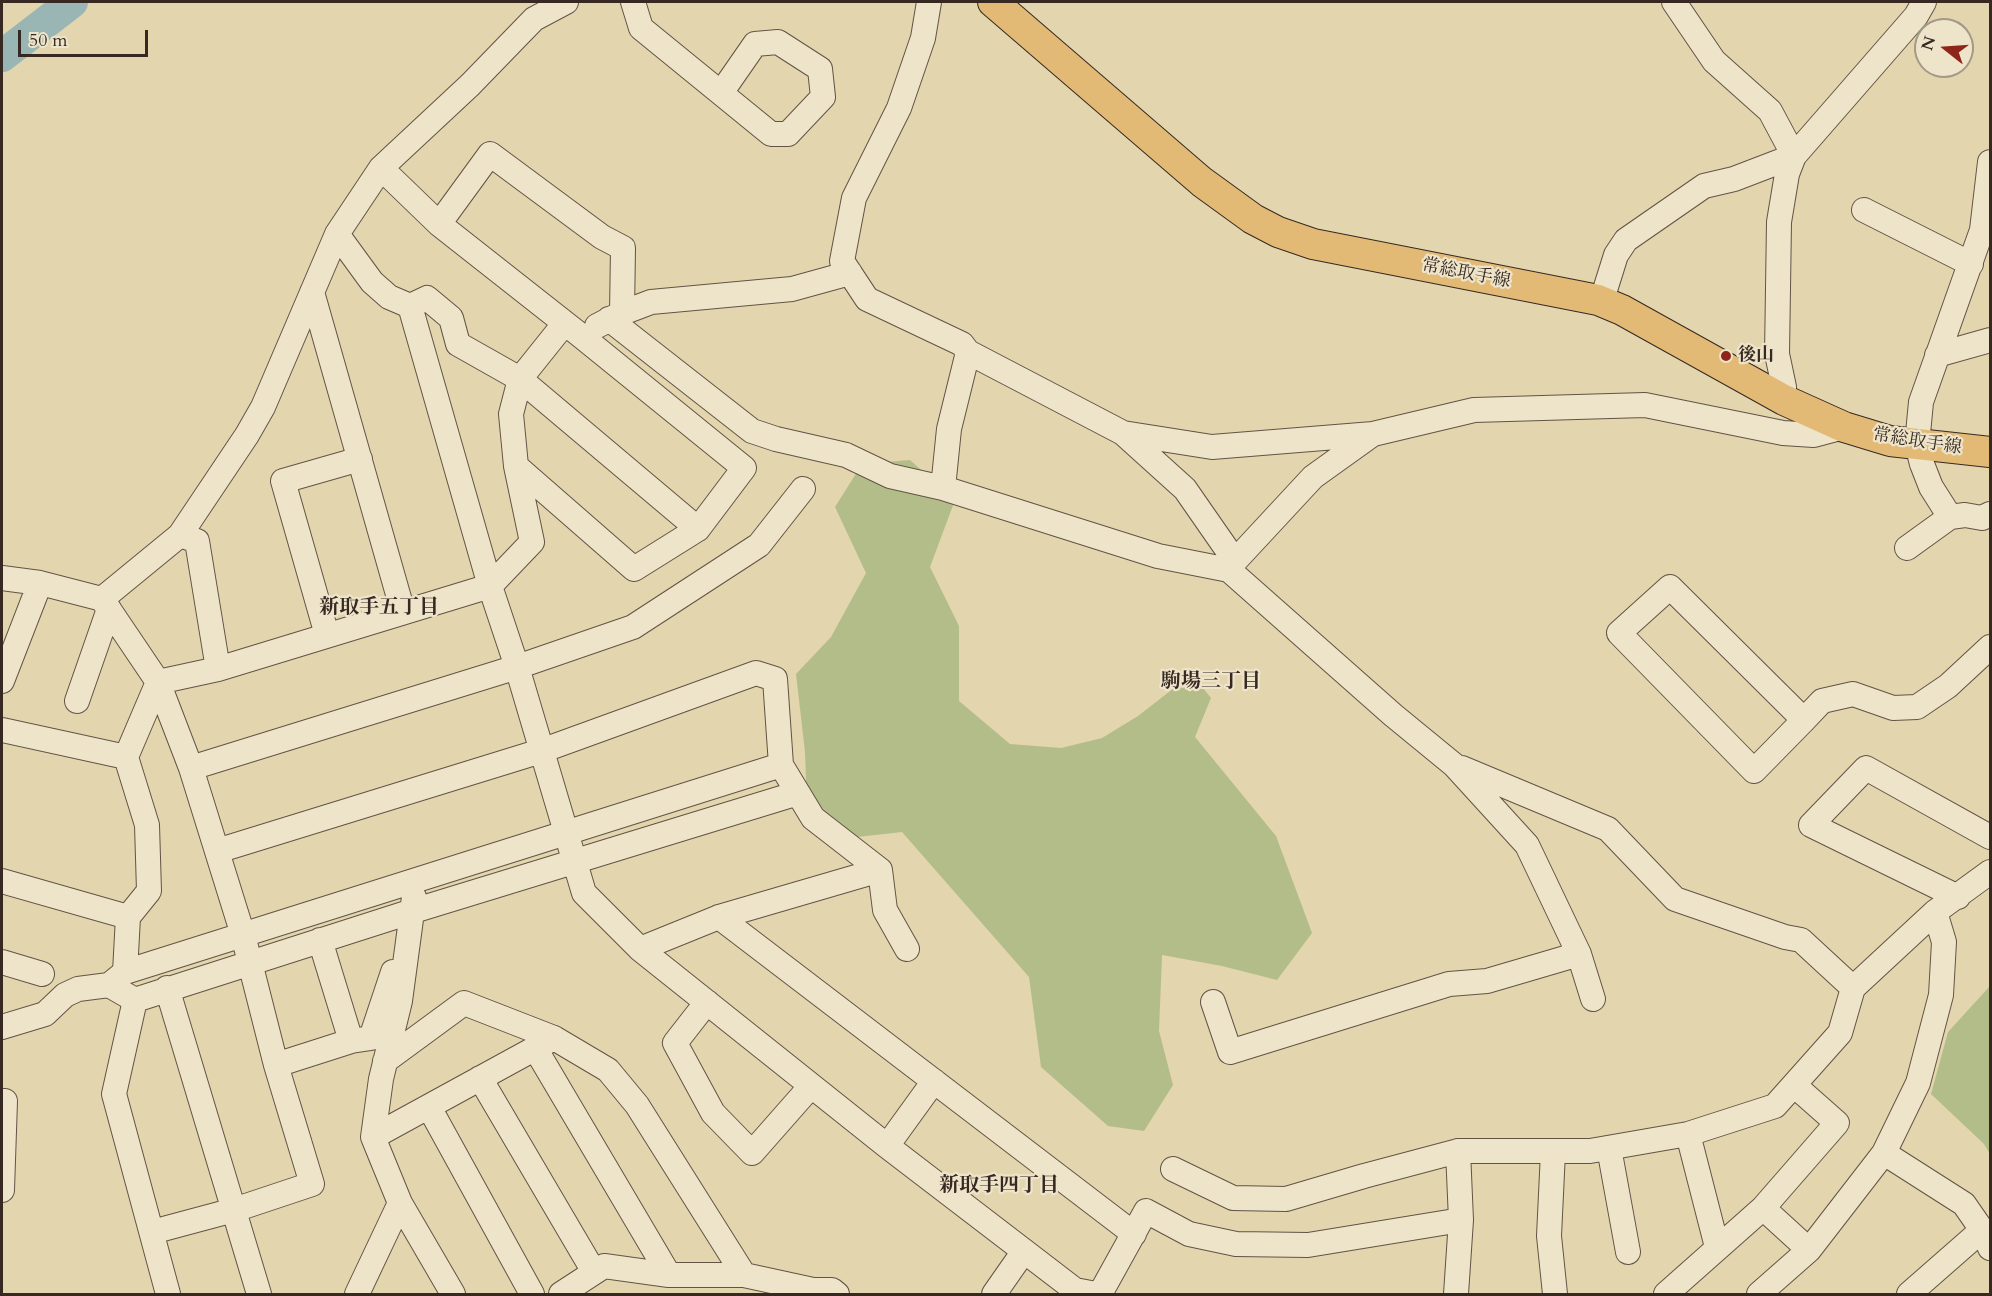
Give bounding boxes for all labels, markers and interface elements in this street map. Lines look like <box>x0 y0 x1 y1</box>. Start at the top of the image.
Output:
scale bar <box>21 18 152 56</box>
north arrow <box>1914 18 1974 78</box>
text: 50 m <box>29 28 68 53</box>
text: N <box>1916 33 1941 53</box>
street label: 常総取手線 <box>1420 255 1512 293</box>
place label: 後山 <box>1738 345 1774 367</box>
marker: 後山 <box>1719 349 1733 363</box>
street label: 常総取手線 <box>1871 424 1963 460</box>
district label: 新取手五丁目 <box>319 596 439 620</box>
district label: 駒場三丁目 <box>1161 670 1261 694</box>
district label: 新取手四丁目 <box>939 1174 1059 1198</box>

